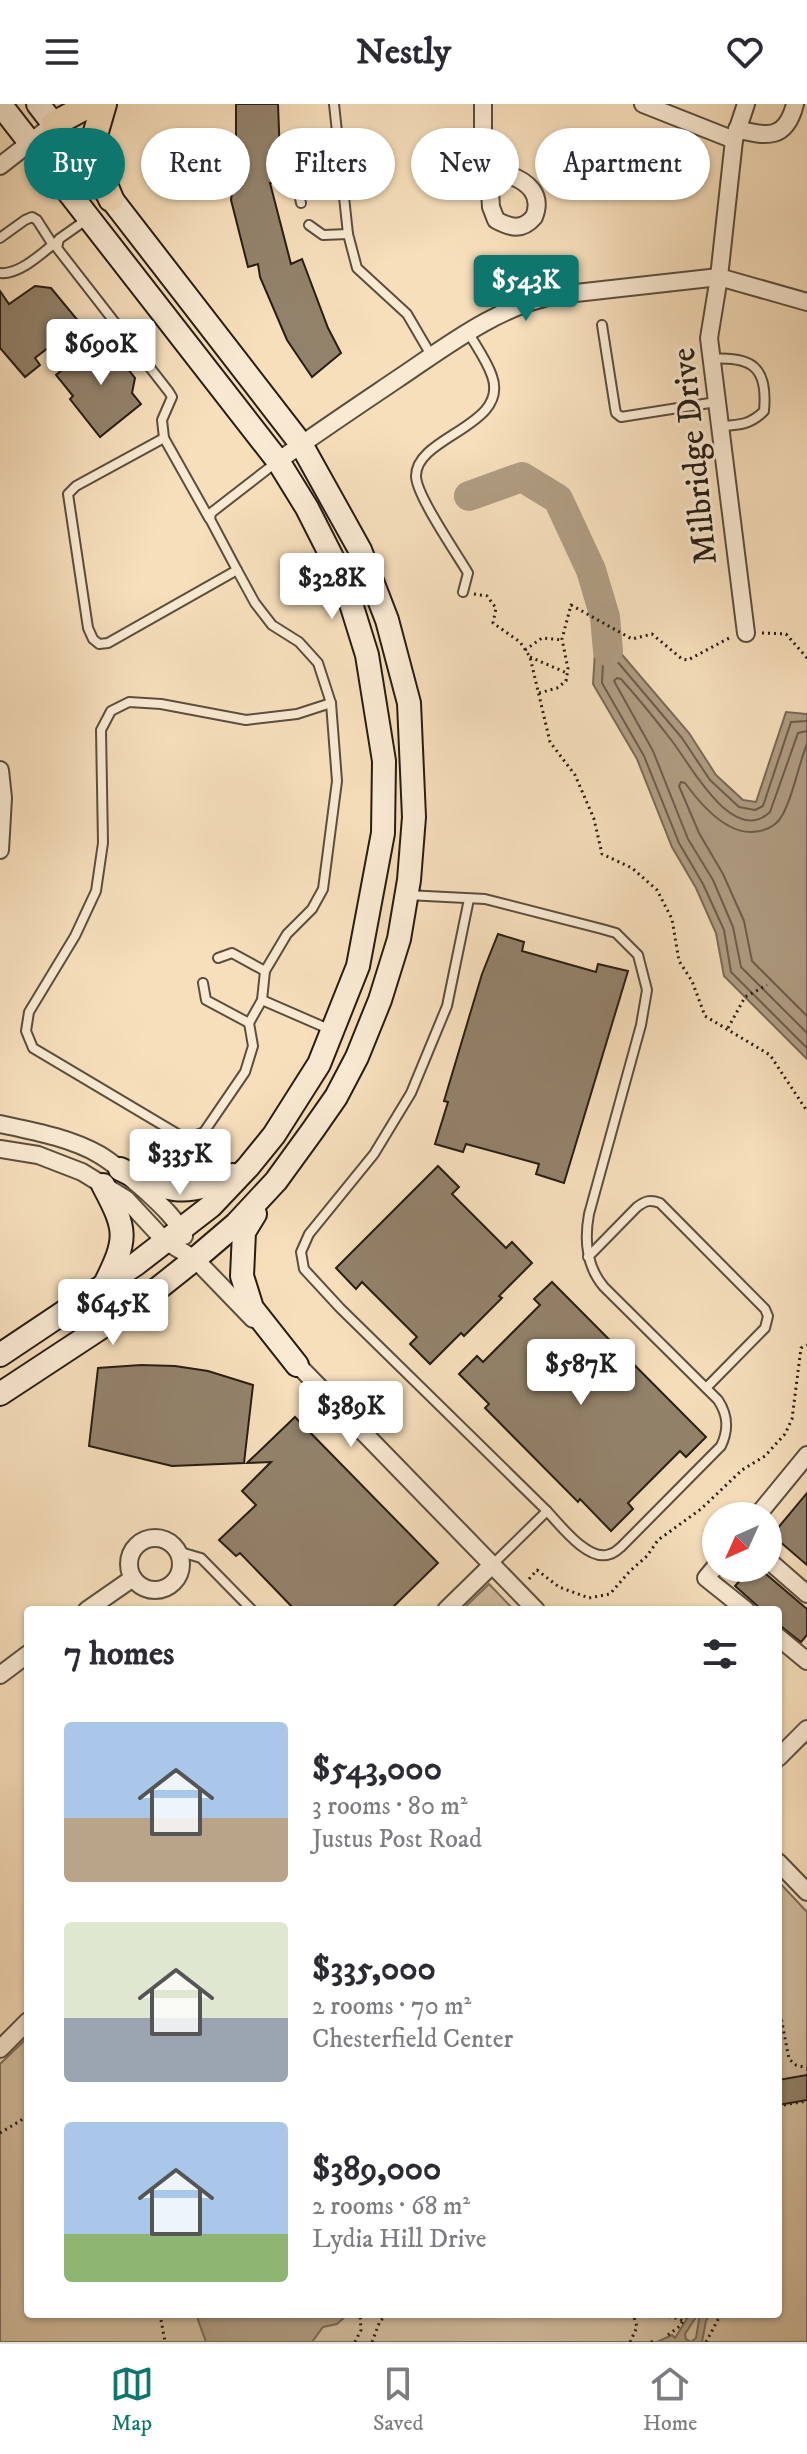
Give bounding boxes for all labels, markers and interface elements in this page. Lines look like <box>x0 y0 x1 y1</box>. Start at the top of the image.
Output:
icon: menu <box>40 30 84 74</box>
text: Nestly <box>356 30 451 75</box>
icon: heart <box>723 30 767 74</box>
chip: Buy <box>24 128 125 200</box>
chip: Rent <box>141 128 250 200</box>
chip: Filters <box>266 128 395 200</box>
chip: New <box>411 128 519 200</box>
chip: Apartment <box>535 128 710 200</box>
pin: $543K <box>470 255 582 323</box>
text: $543K <box>492 264 560 297</box>
pin: $690K <box>45 319 157 387</box>
text: $690K <box>65 328 137 361</box>
street label: Milbridge Drive <box>663 345 727 567</box>
pin: $328K <box>276 553 388 621</box>
text: $328K <box>298 562 366 595</box>
pin: $335K <box>124 1129 236 1197</box>
text: $335K <box>148 1138 212 1171</box>
pin: $645K <box>57 1279 169 1347</box>
text: $645K <box>76 1288 150 1321</box>
pin: $587K <box>525 1339 637 1407</box>
text: $587K <box>545 1348 617 1381</box>
pin: $389K <box>295 1381 407 1449</box>
text: $389K <box>317 1390 385 1423</box>
north arrow <box>702 1502 782 1582</box>
map controls <box>702 1502 782 1582</box>
icon: filters <box>698 1632 742 1676</box>
text: 7 homes <box>64 1633 174 1675</box>
text: $543,000 <box>312 1748 442 1790</box>
icon: home <box>128 1754 224 1850</box>
text: 3 rooms · 80 m² <box>312 1790 468 1823</box>
text: Justus Post Road <box>312 1823 482 1856</box>
text: $335,000 <box>312 1948 436 1990</box>
icon: home <box>128 1954 224 2050</box>
text: 2 rooms · 70 m² <box>312 1990 471 2023</box>
text: Chesterfield Center <box>312 2023 513 2056</box>
text: $389,000 <box>312 2148 441 2190</box>
icon: home <box>128 2154 224 2250</box>
text: 2 rooms · 68 m² <box>312 2190 470 2223</box>
text: Lydia Hill Drive <box>312 2223 487 2256</box>
tab: Map <box>110 2362 154 2437</box>
tab: Saved <box>373 2362 424 2437</box>
tab: Home <box>643 2362 697 2437</box>

